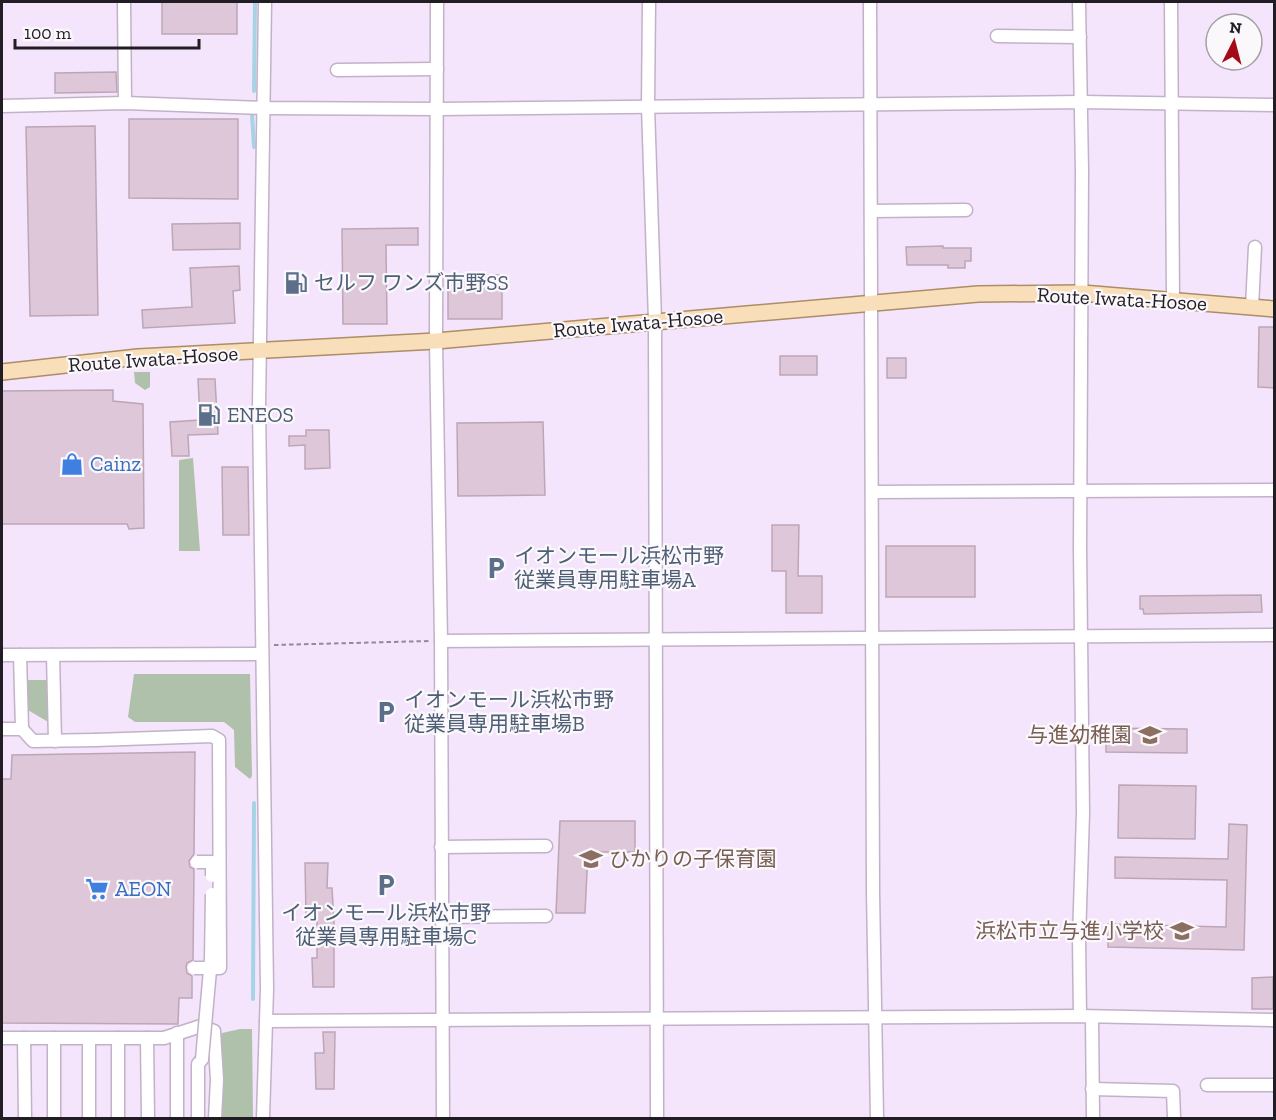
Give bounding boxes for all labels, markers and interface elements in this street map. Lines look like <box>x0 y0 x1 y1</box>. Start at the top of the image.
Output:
scale bar <box>15 12 200 50</box>
north arrow <box>1204 12 1264 72</box>
text: N <box>1228 17 1243 38</box>
text: 100 m <box>24 22 72 44</box>
fuel station icon: セルフ ワンズ市野SS <box>283 270 309 296</box>
place label: セルフ ワンズ市野SS <box>314 270 509 295</box>
street label: Route Iwata-Hosoe <box>1036 282 1208 315</box>
street label: Route Iwata-Hosoe <box>552 303 724 342</box>
street label: Route Iwata-Hosoe <box>67 340 239 377</box>
fuel station icon: ENEOS <box>196 402 222 428</box>
place label: ENEOS <box>227 402 294 427</box>
shop icon: Cainz <box>59 451 85 477</box>
place label: Cainz <box>90 451 142 476</box>
place label: イオンモール浜松市野 従業員専用駐車場A <box>514 543 724 592</box>
parking icon: イオンモール浜松市野 従業員専用駐車場A <box>483 555 509 581</box>
place label: イオンモール浜松市野 従業員専用駐車場B <box>404 687 614 736</box>
parking icon: イオンモール浜松市野 従業員専用駐車場B <box>373 699 399 725</box>
place label: 与進幼稚園 <box>1027 722 1132 747</box>
school or university icon: 与進幼稚園 <box>1137 722 1163 748</box>
school or university icon: ひかりの子保育園 <box>578 846 604 872</box>
place label: ひかりの子保育園 <box>609 846 777 871</box>
parking icon: イオンモール浜松市野 従業員専用駐車場C <box>373 872 399 898</box>
supermarket icon: AEON <box>84 876 110 902</box>
place label: AEON <box>115 876 172 901</box>
place label: イオンモール浜松市野 従業員専用駐車場C <box>281 900 491 949</box>
place label: 浜松市立与進小学校 <box>975 918 1164 943</box>
school or university icon: 浜松市立与進小学校 <box>1169 918 1195 944</box>

